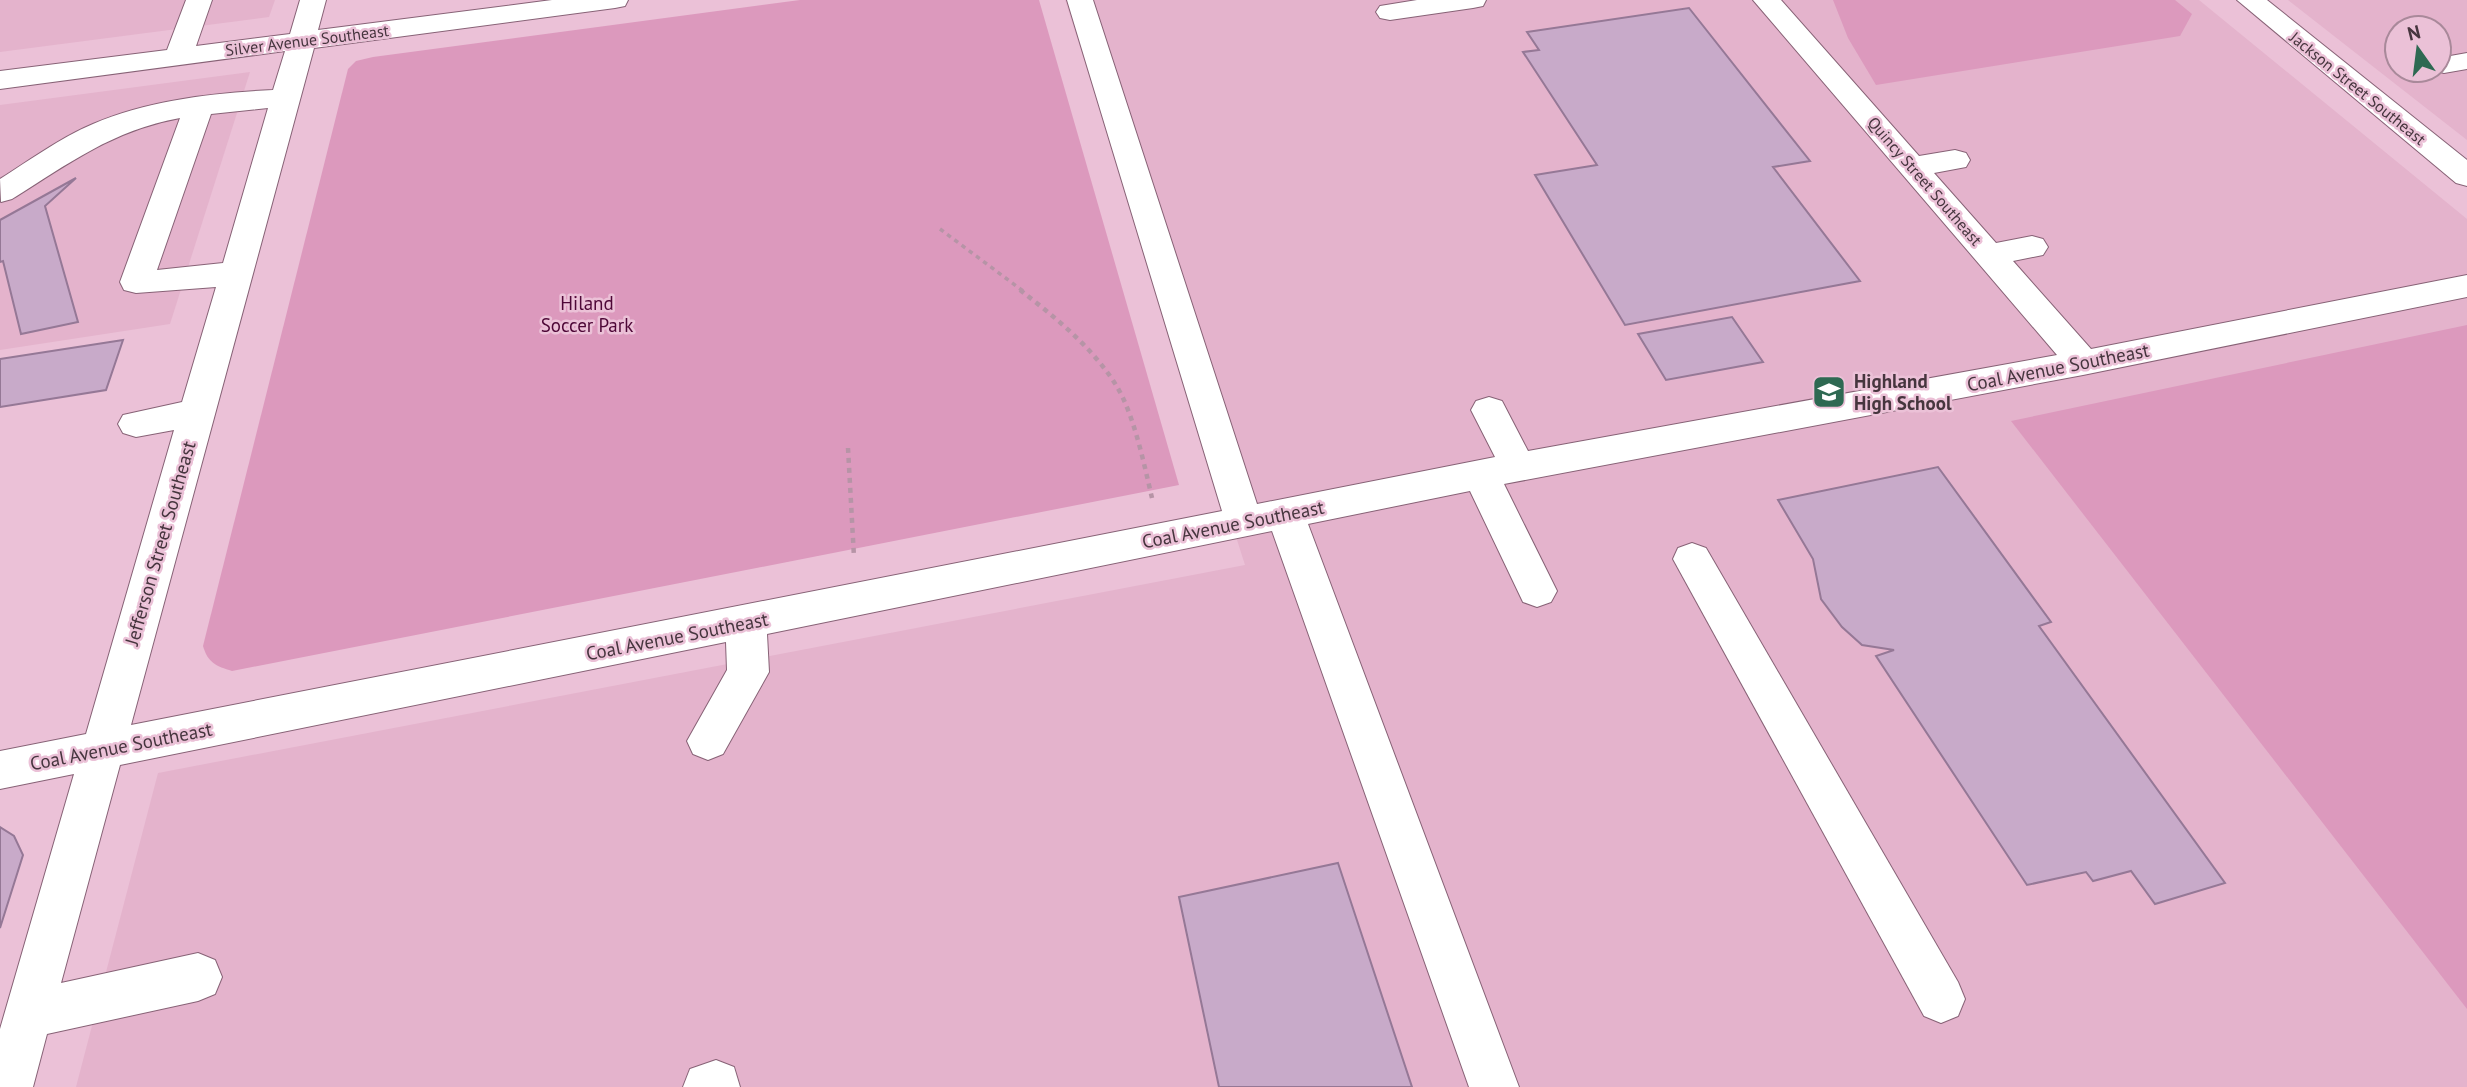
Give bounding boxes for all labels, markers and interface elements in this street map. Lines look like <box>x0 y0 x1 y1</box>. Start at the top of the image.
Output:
north arrow <box>2383 14 2453 84</box>
text: N <box>2405 19 2423 46</box>
street label: Silver Avenue Southeast <box>224 20 390 60</box>
street label: Jackson Street Southeast <box>2285 26 2430 149</box>
street label: Quincy Street Southeast <box>1864 113 1987 250</box>
park label: Hiland Soccer Park <box>541 291 633 337</box>
street label: Coal Avenue Southeast <box>1965 337 2152 396</box>
place label: Highland High School <box>1854 369 1952 415</box>
school or university icon: Highland High School <box>1810 373 1848 411</box>
street label: Jefferson Street Southeast <box>119 438 201 649</box>
street label: Coal Avenue Southeast <box>1140 494 1327 553</box>
street label: Coal Avenue Southeast <box>584 606 771 665</box>
street label: Coal Avenue Southeast <box>28 716 215 775</box>

